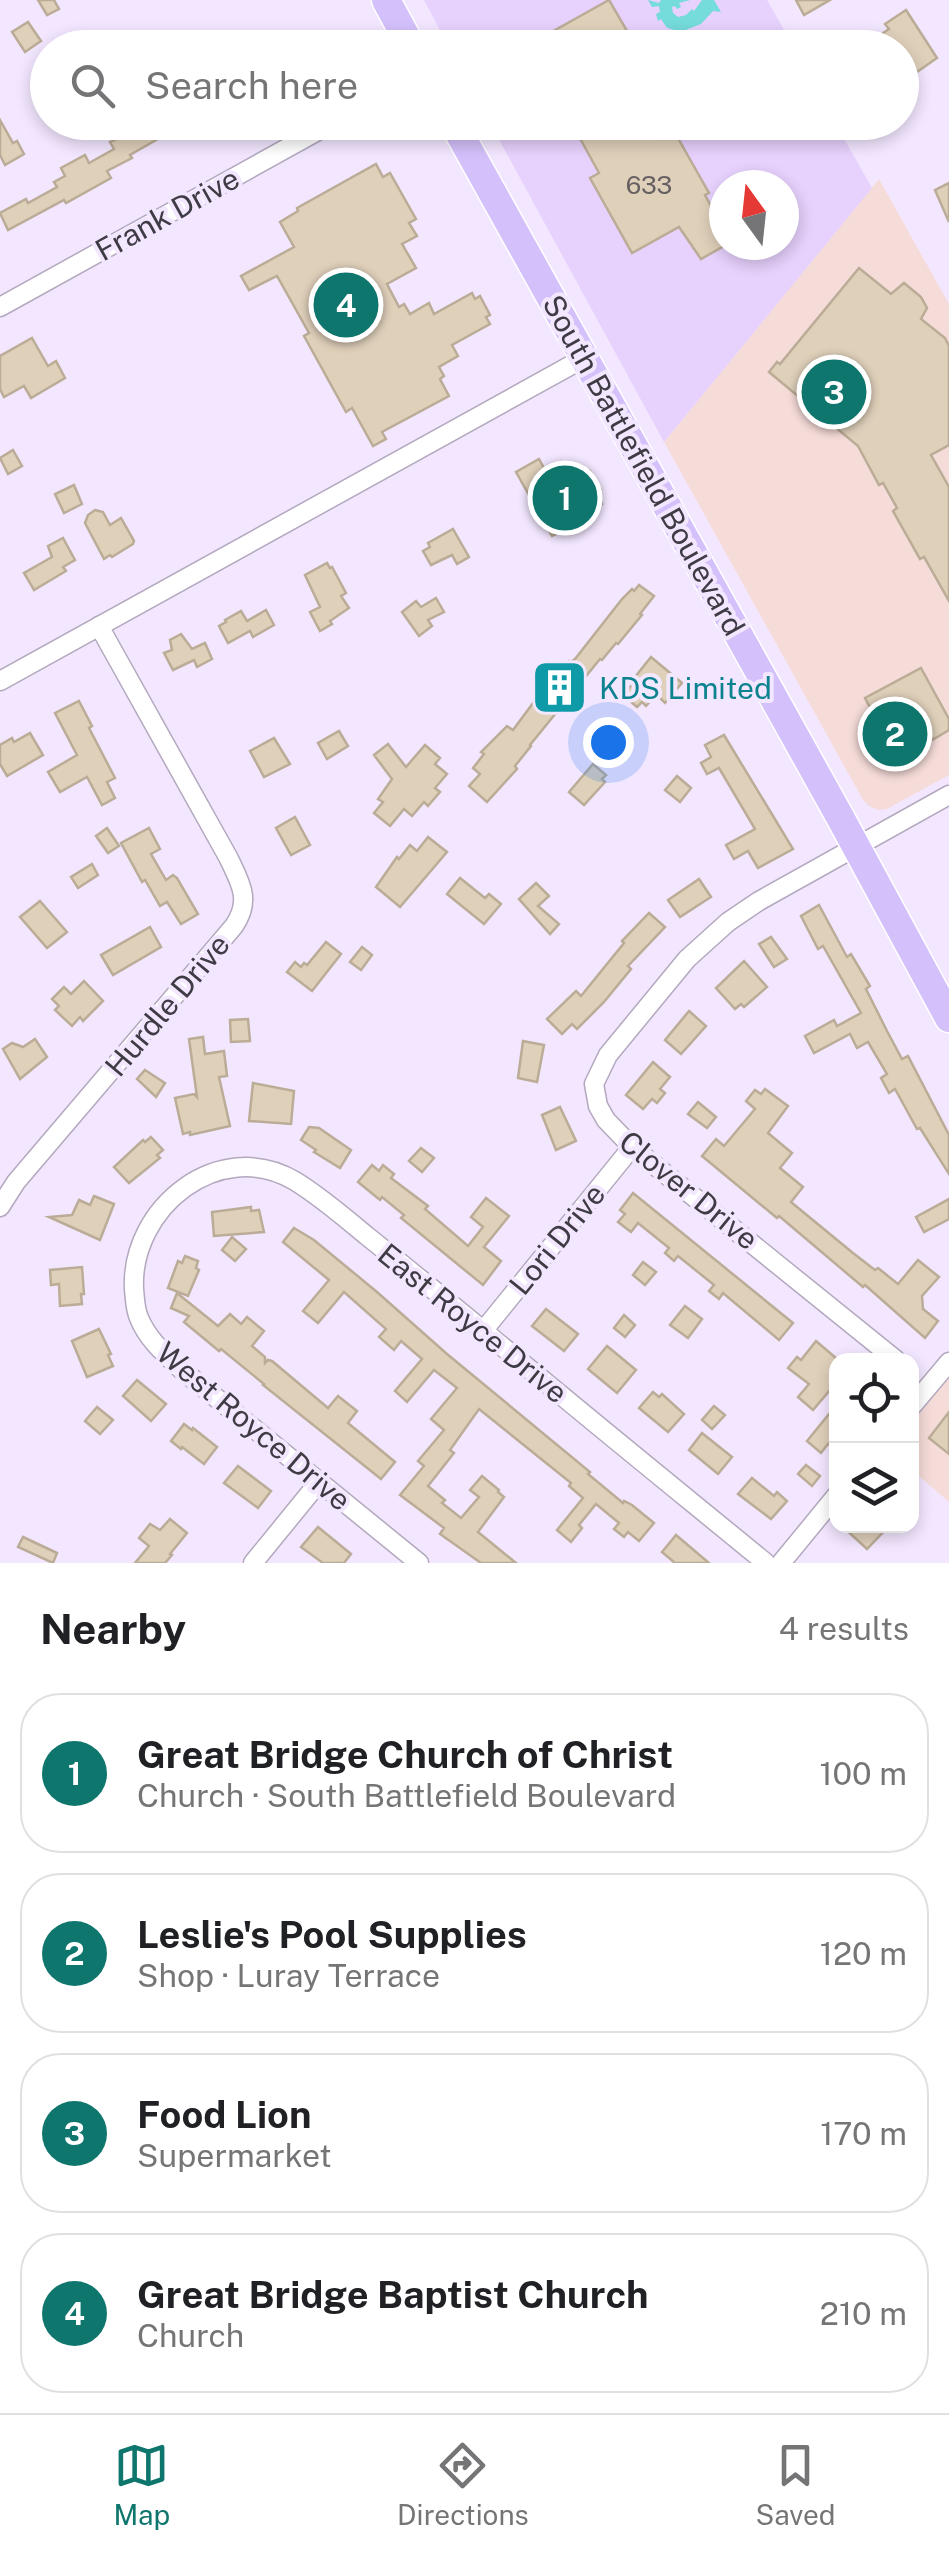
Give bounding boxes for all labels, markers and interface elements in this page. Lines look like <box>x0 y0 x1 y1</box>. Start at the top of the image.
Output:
search box <box>30 30 919 140</box>
icon: search <box>65 58 120 113</box>
text: Search here <box>145 63 358 108</box>
street label: Frank Drive <box>89 160 245 268</box>
house number: 633 <box>626 170 672 200</box>
north arrow <box>709 170 799 260</box>
pin: 4 <box>314 268 378 342</box>
street label: South Battlefield Boulevard <box>535 289 753 641</box>
pin: 3 <box>802 354 866 430</box>
pin: 1 <box>532 460 598 536</box>
building icon: KDS Limited <box>530 658 590 718</box>
place label: KDS Limited <box>599 670 772 706</box>
pin: 2 <box>862 696 928 772</box>
your location <box>583 717 634 768</box>
street label: Hurdle Drive <box>97 927 237 1083</box>
street label: Clover Drive <box>612 1123 766 1257</box>
street label: Lori Drive <box>501 1176 613 1302</box>
street label: East Royce Drive <box>371 1236 575 1410</box>
street label: West Royce Drive <box>150 1334 358 1518</box>
map controls <box>829 1353 919 1533</box>
button: locate <box>829 1353 919 1443</box>
button: layers <box>829 1443 919 1533</box>
text: Nearby <box>40 1604 186 1653</box>
text: 4 results <box>779 1610 909 1647</box>
text: Great Bridge Church of Christ <box>137 1732 673 1777</box>
text: 1 <box>68 1755 81 1792</box>
text: 100 m <box>820 1755 907 1792</box>
text: Church · South Battlefield Boulevard <box>137 1777 676 1814</box>
text: Leslie's Pool Supplies <box>137 1912 527 1957</box>
text: 2 <box>64 1935 85 1972</box>
text: 120 m <box>820 1935 907 1972</box>
text: Shop · Luray Terrace <box>137 1957 440 1994</box>
text: Food Lion <box>137 2092 311 2137</box>
text: 3 <box>64 2115 85 2152</box>
text: 170 m <box>820 2115 907 2152</box>
text: Supermarket <box>137 2137 332 2174</box>
text: Great Bridge Baptist Church <box>137 2272 649 2317</box>
text: 4 <box>64 2295 85 2332</box>
text: 210 m <box>820 2295 907 2332</box>
text: Church <box>137 2317 244 2354</box>
tab: Map <box>113 2438 170 2531</box>
tab: Directions <box>397 2438 529 2531</box>
tab: Saved <box>755 2438 836 2531</box>

